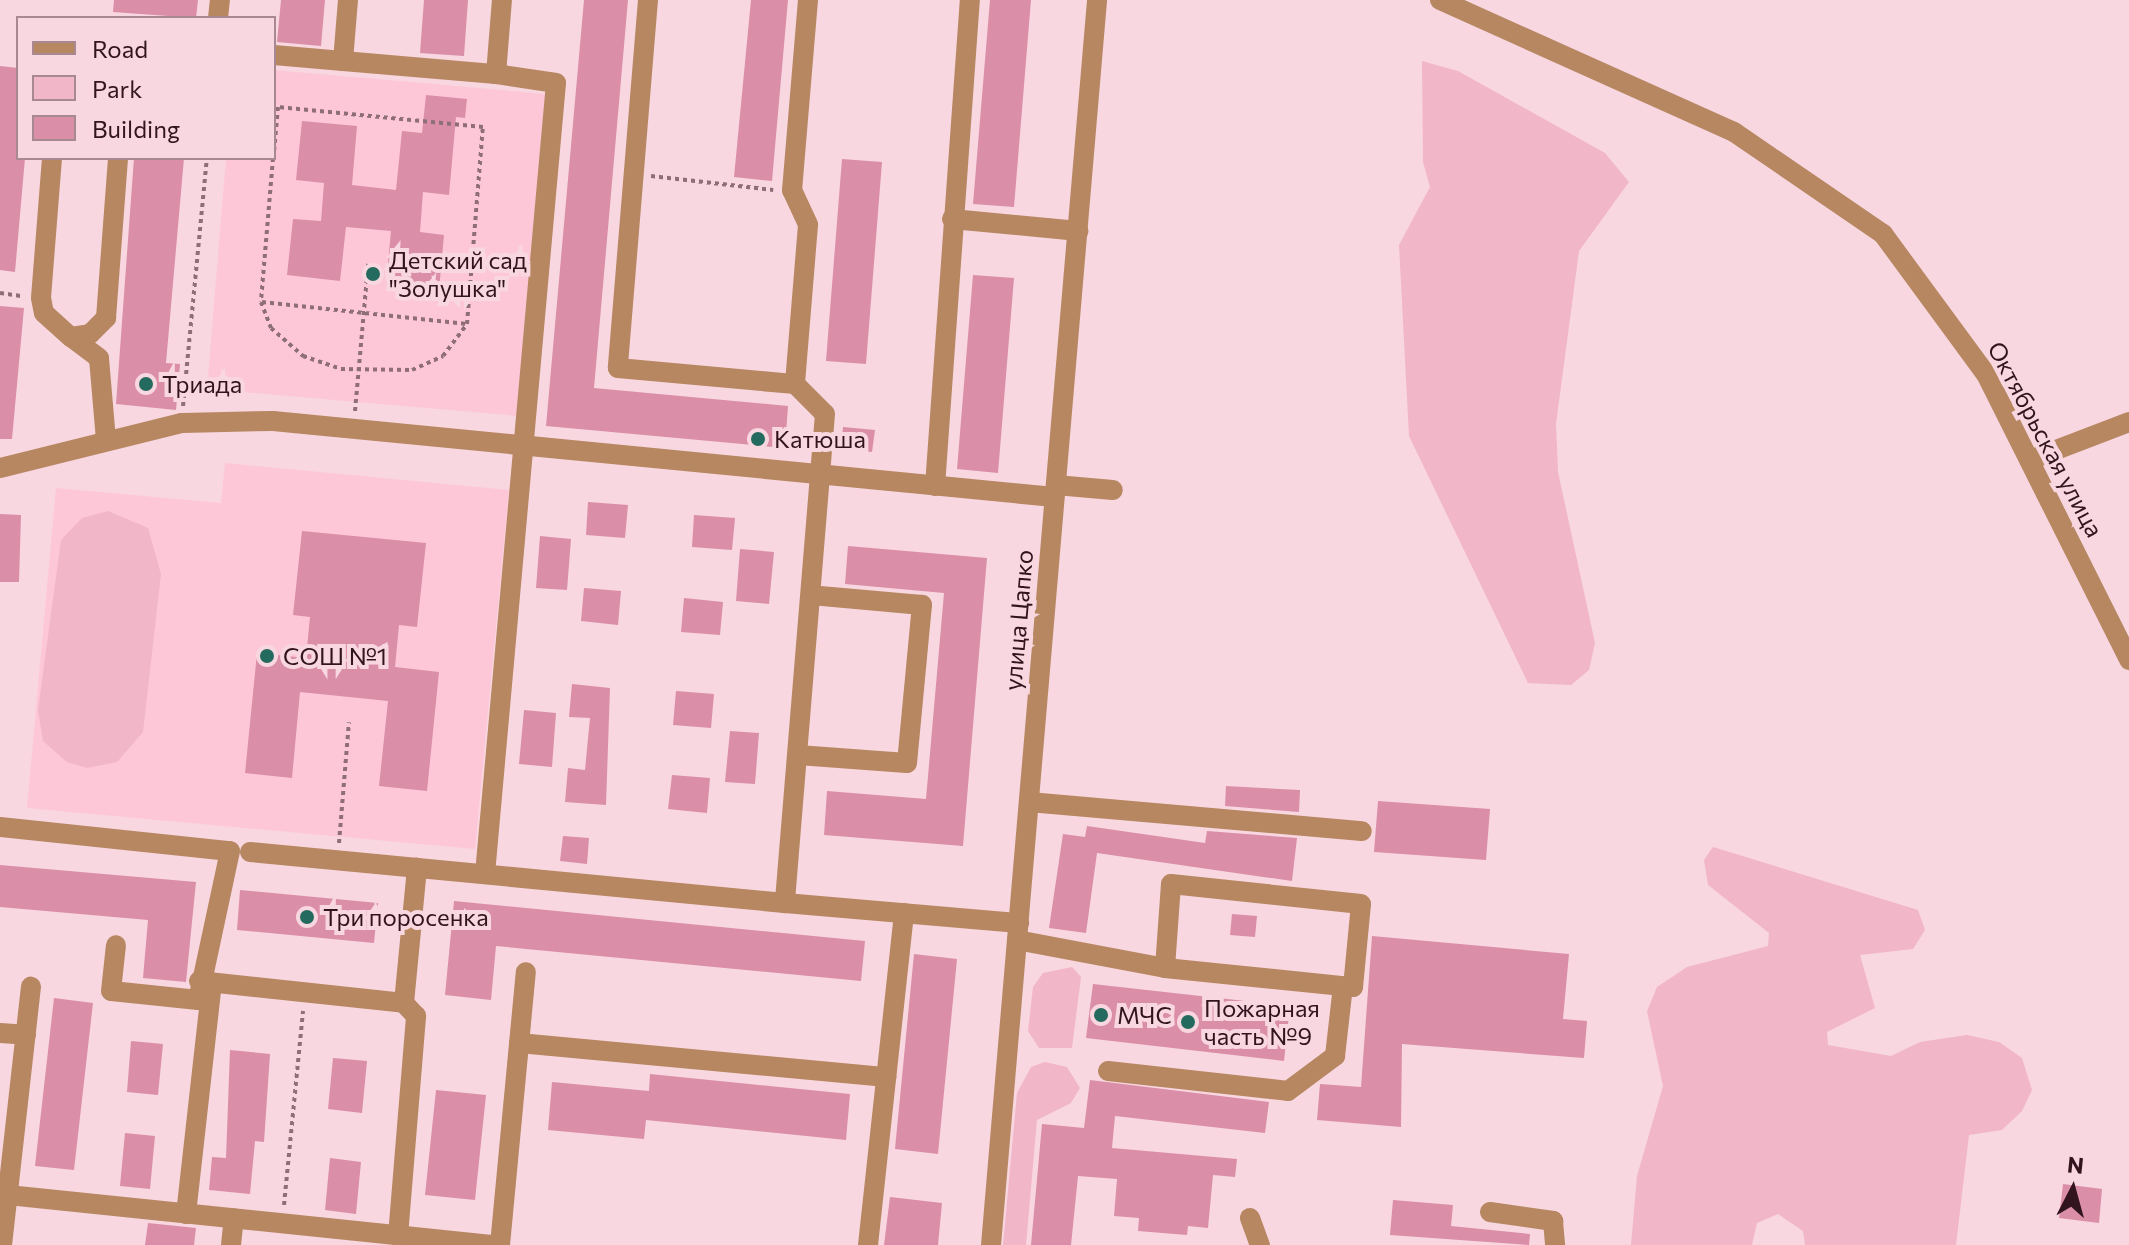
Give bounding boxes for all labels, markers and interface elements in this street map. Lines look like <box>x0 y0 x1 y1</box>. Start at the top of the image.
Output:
legend <box>16 16 276 160</box>
text: Road <box>92 34 148 63</box>
text: Park <box>92 74 142 103</box>
text: Building <box>92 114 180 143</box>
place label: Детский сад "Золушка" <box>389 246 527 302</box>
marker: Детский сад "Золушка" <box>364 265 382 283</box>
street label: Октябрьская улица <box>1982 336 2110 542</box>
place label: Триада <box>162 370 242 398</box>
marker: Триада <box>137 375 155 393</box>
place label: Катюша <box>774 425 866 453</box>
marker: Катюша <box>749 430 767 448</box>
street label: улица Цапко <box>997 548 1039 692</box>
place label: СОШ №1 <box>283 642 387 670</box>
marker: СОШ №1 <box>258 647 276 665</box>
place label: Три поросенка <box>323 903 489 931</box>
marker: Три поросенка <box>298 908 316 926</box>
place label: Пожарная часть №9 <box>1204 994 1320 1050</box>
place label: МЧС <box>1117 1001 1172 1029</box>
marker: МЧС <box>1092 1006 1110 1024</box>
marker: Пожарная часть №9 <box>1179 1013 1197 1031</box>
north arrow <box>2033 1149 2113 1229</box>
text: N <box>2066 1150 2085 1179</box>

